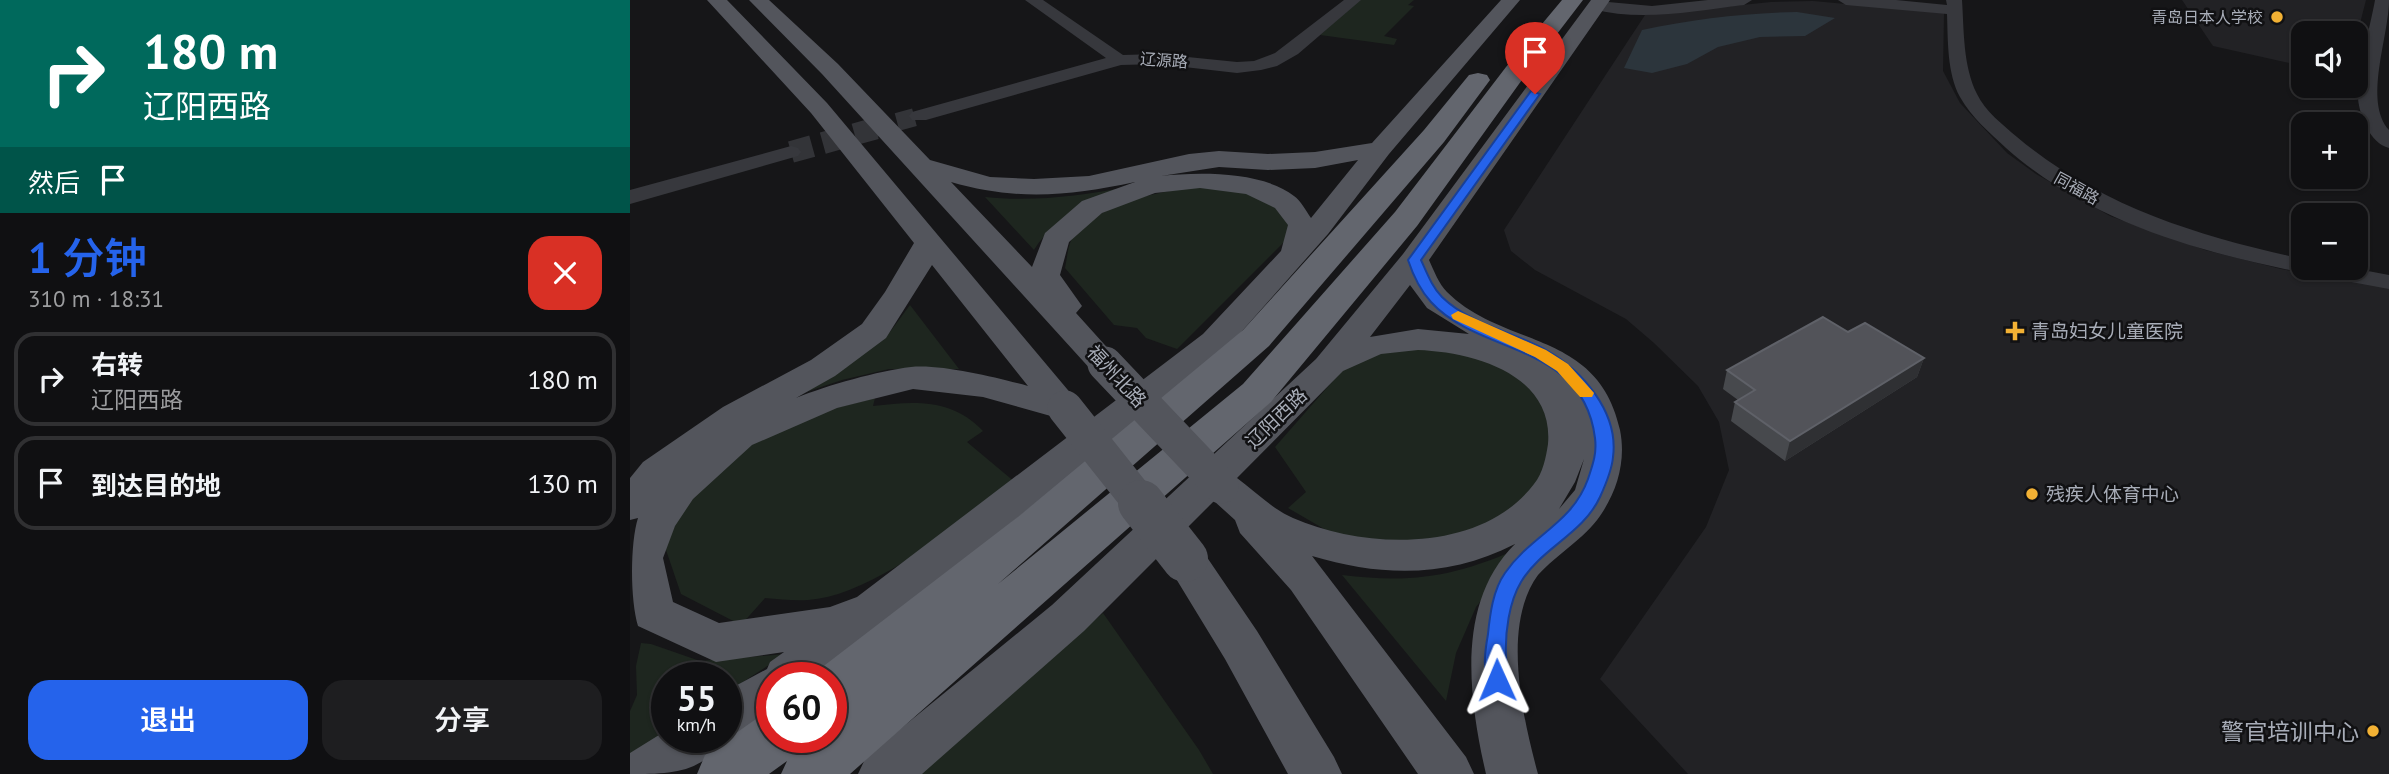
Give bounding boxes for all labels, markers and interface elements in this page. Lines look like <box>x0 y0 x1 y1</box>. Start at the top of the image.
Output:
place label: 青岛日本人学校 <box>2151 7 2263 27</box>
marker: 青岛日本人学校 <box>2269 9 2285 25</box>
text: 180 m <box>143 19 278 83</box>
map controls <box>2291 21 2368 280</box>
button: sound <box>2291 21 2368 98</box>
pin <box>1505 22 1565 94</box>
icon: right <box>28 28 119 119</box>
icon: arrive <box>1516 33 1554 71</box>
street label: 辽源路 <box>1139 48 1189 72</box>
text: 辽阳西路 <box>143 85 271 127</box>
button: + <box>2291 112 2368 189</box>
icon: arrive <box>94 161 132 199</box>
text: 然后 <box>28 166 80 199</box>
street label: 同福路 <box>2051 168 2103 208</box>
button: − <box>2291 203 2368 280</box>
text: 1 分钟 <box>28 230 146 285</box>
button: close <box>528 236 602 310</box>
text: 310 m · 18:31 <box>28 284 164 313</box>
place label: 青岛妇女儿童医院 <box>2031 319 2183 343</box>
marker: 青岛妇女儿童医院 <box>2005 321 2025 341</box>
street label: 福州北路 <box>1082 340 1152 412</box>
text: 右转 <box>91 348 143 381</box>
icon: right <box>32 360 70 398</box>
text: 180 m <box>527 363 598 396</box>
street label: 辽阳西路 <box>1240 383 1312 453</box>
text: 辽阳西路 <box>91 385 183 414</box>
icon: arrive <box>32 464 70 502</box>
text: 130 m <box>527 467 598 500</box>
text: 到达目的地 <box>91 469 221 502</box>
place label: 残疾人体育中心 <box>2046 482 2179 506</box>
marker: 残疾人体育中心 <box>2024 486 2040 502</box>
position arrow <box>1460 643 1534 717</box>
speed limit sign: 60 <box>756 662 847 753</box>
text: 55 <box>677 675 716 721</box>
button: 退出 <box>28 680 308 760</box>
button: 分享 <box>322 680 602 760</box>
text: km/h <box>677 713 716 736</box>
place label: 警官培训中心 <box>2221 717 2359 746</box>
marker: 警官培训中心 <box>2365 723 2381 739</box>

